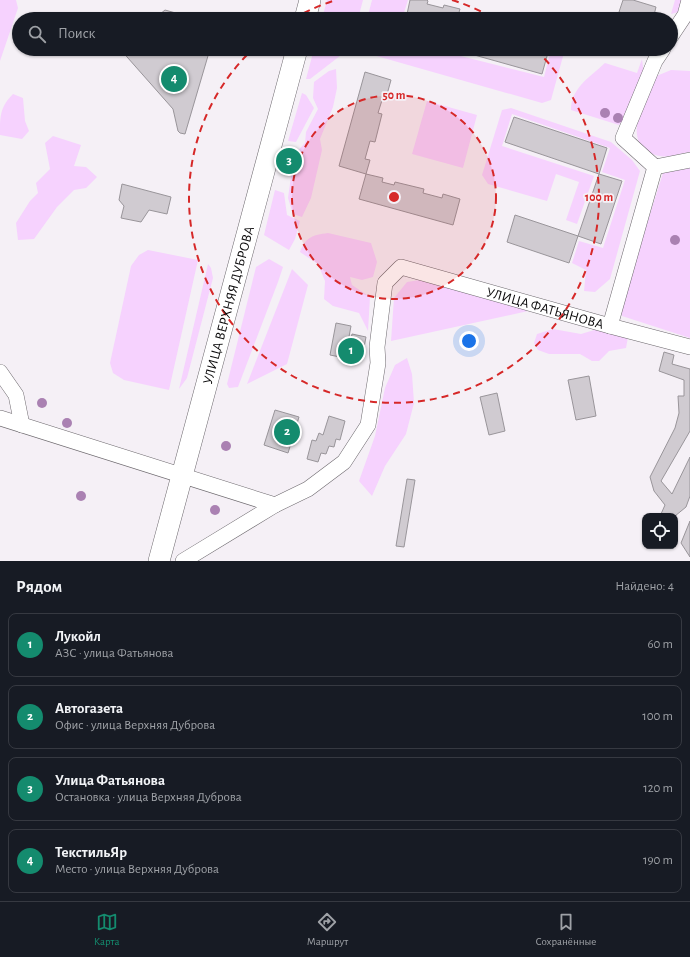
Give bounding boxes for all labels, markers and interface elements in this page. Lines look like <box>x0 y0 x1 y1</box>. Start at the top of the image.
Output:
search box <box>12 12 678 56</box>
icon: search <box>26 23 48 45</box>
text: Поиск <box>58 26 96 41</box>
pin: 4 <box>161 64 187 94</box>
text: 50 m <box>383 89 406 101</box>
pin: 3 <box>276 146 302 176</box>
centre of rings <box>387 190 401 204</box>
text: 100 m <box>585 191 613 203</box>
street label: УЛИЦА ВЕРХНЯЯ ДУБРОВА <box>201 225 257 386</box>
street label: УЛИЦА ФАТЬЯНОВА <box>485 285 605 332</box>
your location <box>459 331 479 351</box>
pin: 1 <box>338 336 364 366</box>
pin: 2 <box>274 417 300 447</box>
map controls <box>642 513 678 549</box>
button: locate <box>642 513 678 549</box>
text: Рядом <box>16 578 62 595</box>
text: Найдено: 4 <box>615 580 674 593</box>
text: Лукойл <box>55 629 101 644</box>
text: 1 <box>28 638 32 651</box>
text: 60 m <box>647 638 673 651</box>
text: АЗС · улица Фатьянова <box>55 647 174 660</box>
text: Автогазета <box>55 701 123 716</box>
text: 2 <box>27 710 33 723</box>
text: 100 m <box>642 710 673 723</box>
text: Офис · улица Верхняя Дуброва <box>55 719 215 732</box>
text: Улица Фатьянова <box>55 773 165 788</box>
text: 3 <box>27 782 33 795</box>
text: 120 m <box>643 782 673 795</box>
text: Остановка · улица Верхняя Дуброва <box>55 791 242 804</box>
text: ТекстильЯр <box>55 845 127 860</box>
text: 4 <box>27 854 33 867</box>
text: 190 m <box>643 854 673 867</box>
text: Место · улица Верхняя Дуброва <box>55 863 219 876</box>
tab: Карта <box>94 911 119 948</box>
tab: Маршрут <box>307 911 348 948</box>
tab: Сохранённые <box>536 911 596 948</box>

